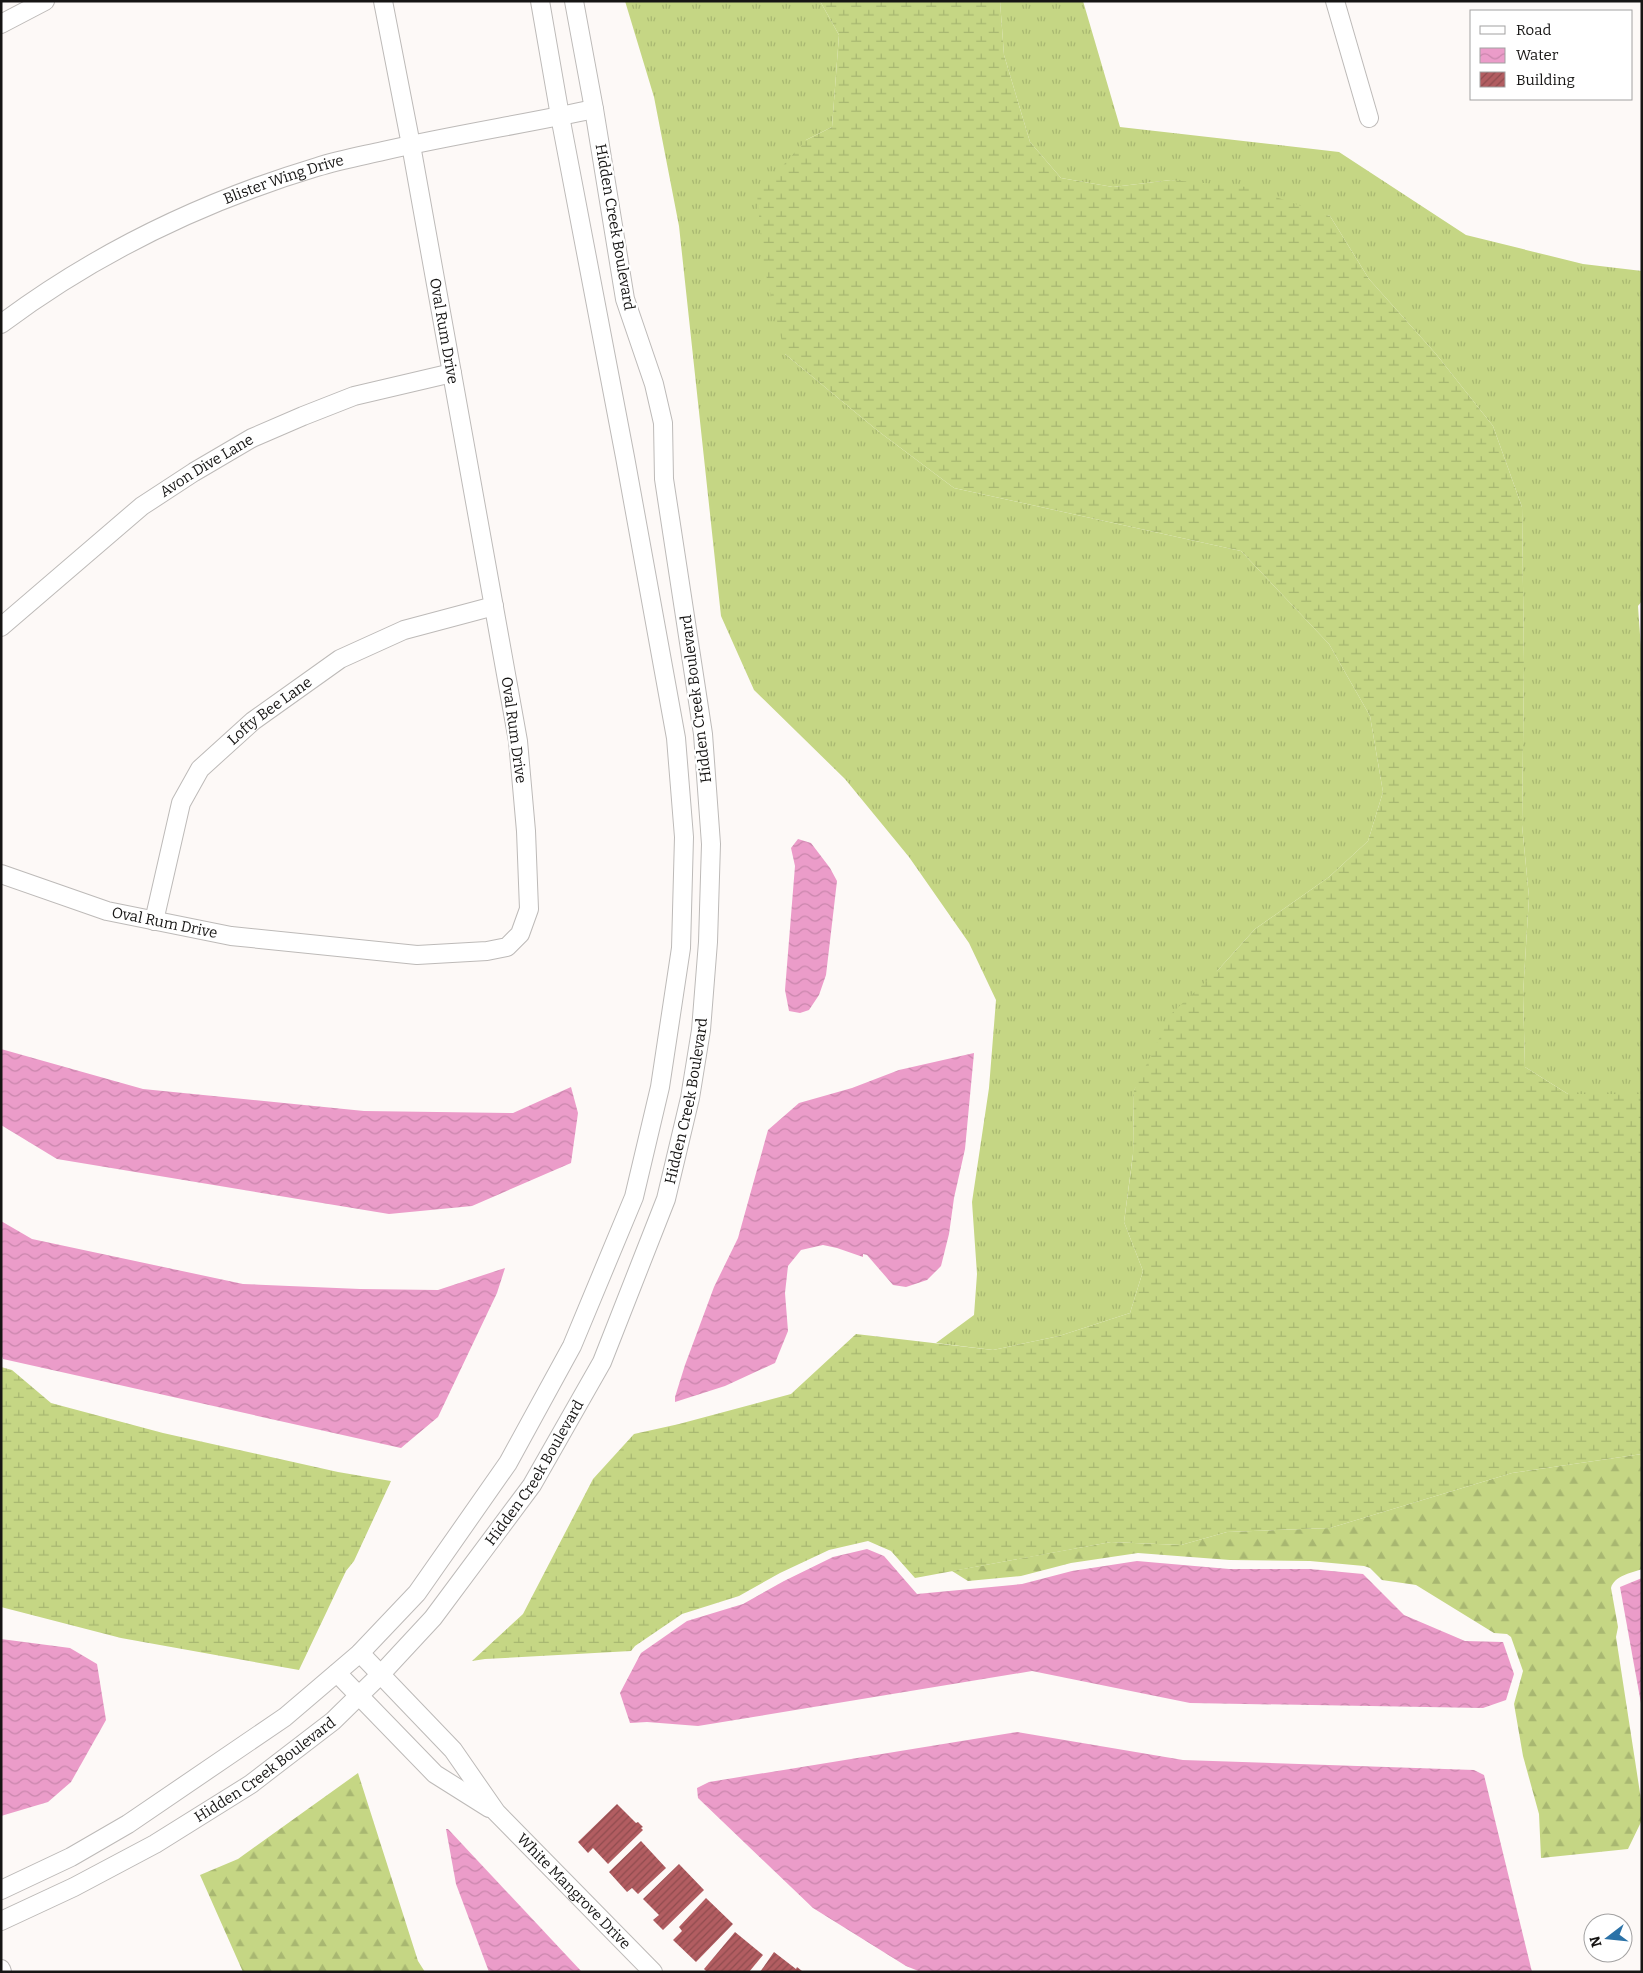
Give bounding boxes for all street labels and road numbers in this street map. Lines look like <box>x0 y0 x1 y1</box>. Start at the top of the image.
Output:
street label: Hidden Creek Boulevard <box>591 142 639 312</box>
street label: Blister Wing Drive <box>221 151 345 208</box>
street label: Oval Rum Drive <box>426 277 462 385</box>
street label: Avon Dive Lane <box>156 430 257 501</box>
street label: Hidden Creek Boulevard <box>677 614 715 784</box>
street label: Lofty Bee Lane <box>224 673 315 749</box>
street label: Oval Rum Drive <box>498 676 530 784</box>
street label: Oval Rum Drive <box>110 903 219 942</box>
street label: Hidden Creek Boulevard <box>661 1017 711 1186</box>
street label: Hidden Creek Boulevard <box>481 1397 588 1549</box>
street label: Hidden Creek Boulevard <box>191 1713 339 1826</box>
street label: White Mangrove Drive <box>513 1830 635 1953</box>

